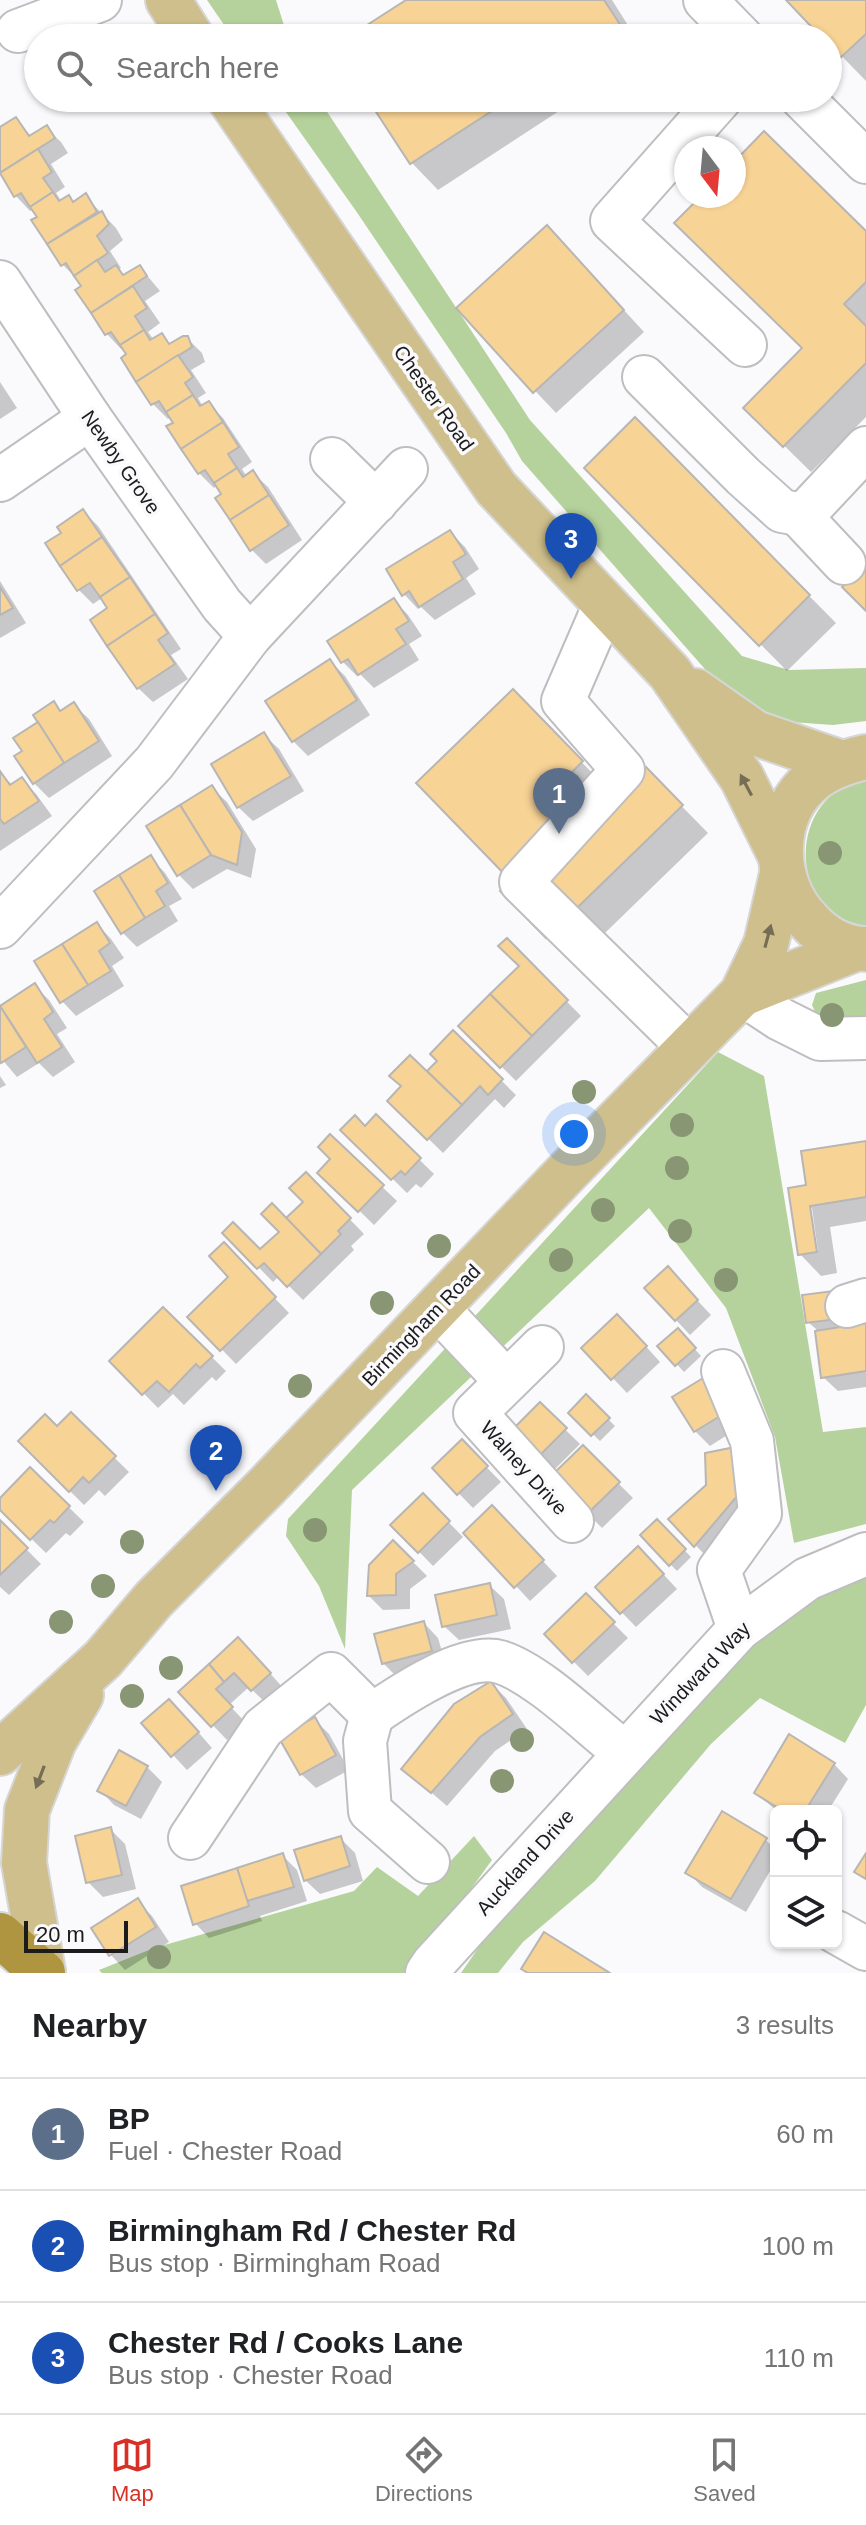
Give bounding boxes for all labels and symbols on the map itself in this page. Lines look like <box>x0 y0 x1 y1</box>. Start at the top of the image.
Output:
north arrow <box>674 136 746 208</box>
street label: Chester Road <box>390 341 478 455</box>
street label: Newby Grove <box>77 406 165 518</box>
pin: 3 <box>545 513 597 579</box>
pin: 1 <box>533 768 585 834</box>
one-way arrow <box>739 774 753 796</box>
one-way arrow <box>762 923 774 948</box>
your location <box>554 1114 594 1154</box>
street label: Birmingham Road <box>357 1260 485 1390</box>
street label: Walney Drive <box>476 1417 572 1519</box>
pin: 2 <box>190 1425 242 1491</box>
street label: Windward Way <box>646 1617 754 1729</box>
one-way arrow <box>33 1765 46 1789</box>
street label: Auckland Drive <box>472 1805 578 1919</box>
scale bar <box>24 1917 128 1953</box>

